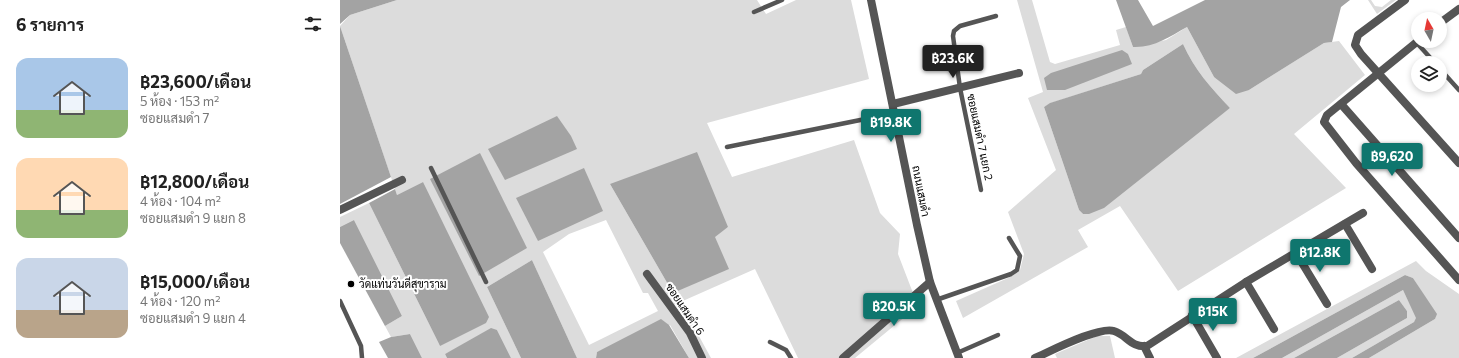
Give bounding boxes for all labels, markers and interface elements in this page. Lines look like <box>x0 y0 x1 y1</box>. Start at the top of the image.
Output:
north arrow <box>1411 12 1447 48</box>
map controls <box>1411 12 1447 92</box>
icon: filters <box>302 13 324 35</box>
text: 6 รายการ <box>16 14 84 35</box>
pin: ฿23.6K <box>920 45 986 79</box>
text: ฿23.6K <box>932 50 975 66</box>
button: layers <box>1411 56 1447 92</box>
text: ฿23,600/เดือน <box>140 71 251 92</box>
icon: home <box>48 74 96 122</box>
street label: ซอยแสมดำ 7 แยก 2 <box>965 92 996 181</box>
text: 5 ห้อง · 153 m² <box>140 93 219 109</box>
pin: ฿19.8K <box>858 109 924 143</box>
text: ซอยแสมดำ 7 <box>140 110 209 126</box>
text: ฿19.8K <box>870 114 912 130</box>
pin: ฿9,620 <box>1359 143 1425 177</box>
text: ฿9,620 <box>1371 148 1413 164</box>
street label: ถนนแสมดำ <box>910 164 933 218</box>
text: ฿12,800/เดือน <box>140 171 249 192</box>
icon: home <box>48 174 96 222</box>
text: 4 ห้อง · 104 m² <box>140 193 221 209</box>
text: ซอยแสมดำ 9 แยก 8 <box>140 210 246 226</box>
pin: ฿12.8K <box>1287 239 1353 273</box>
text: ฿12.8K <box>1299 244 1341 260</box>
text: ฿15,000/เดือน <box>140 271 250 292</box>
icon: home <box>48 274 96 322</box>
place label: วัดแท่นวันดีสุขาราม <box>359 276 447 293</box>
marker: วัดแท่นวันดีสุขาราม <box>346 279 356 289</box>
street label: ซอยแสมดำ 6 <box>663 280 708 337</box>
text: 4 ห้อง · 120 m² <box>140 293 220 309</box>
pin: ฿20.5K <box>861 293 927 327</box>
text: ฿20.5K <box>872 298 916 314</box>
pin: ฿15K <box>1189 298 1237 332</box>
text: ฿15K <box>1198 303 1228 319</box>
text: ซอยแสมดำ 9 แยก 4 <box>140 310 246 326</box>

